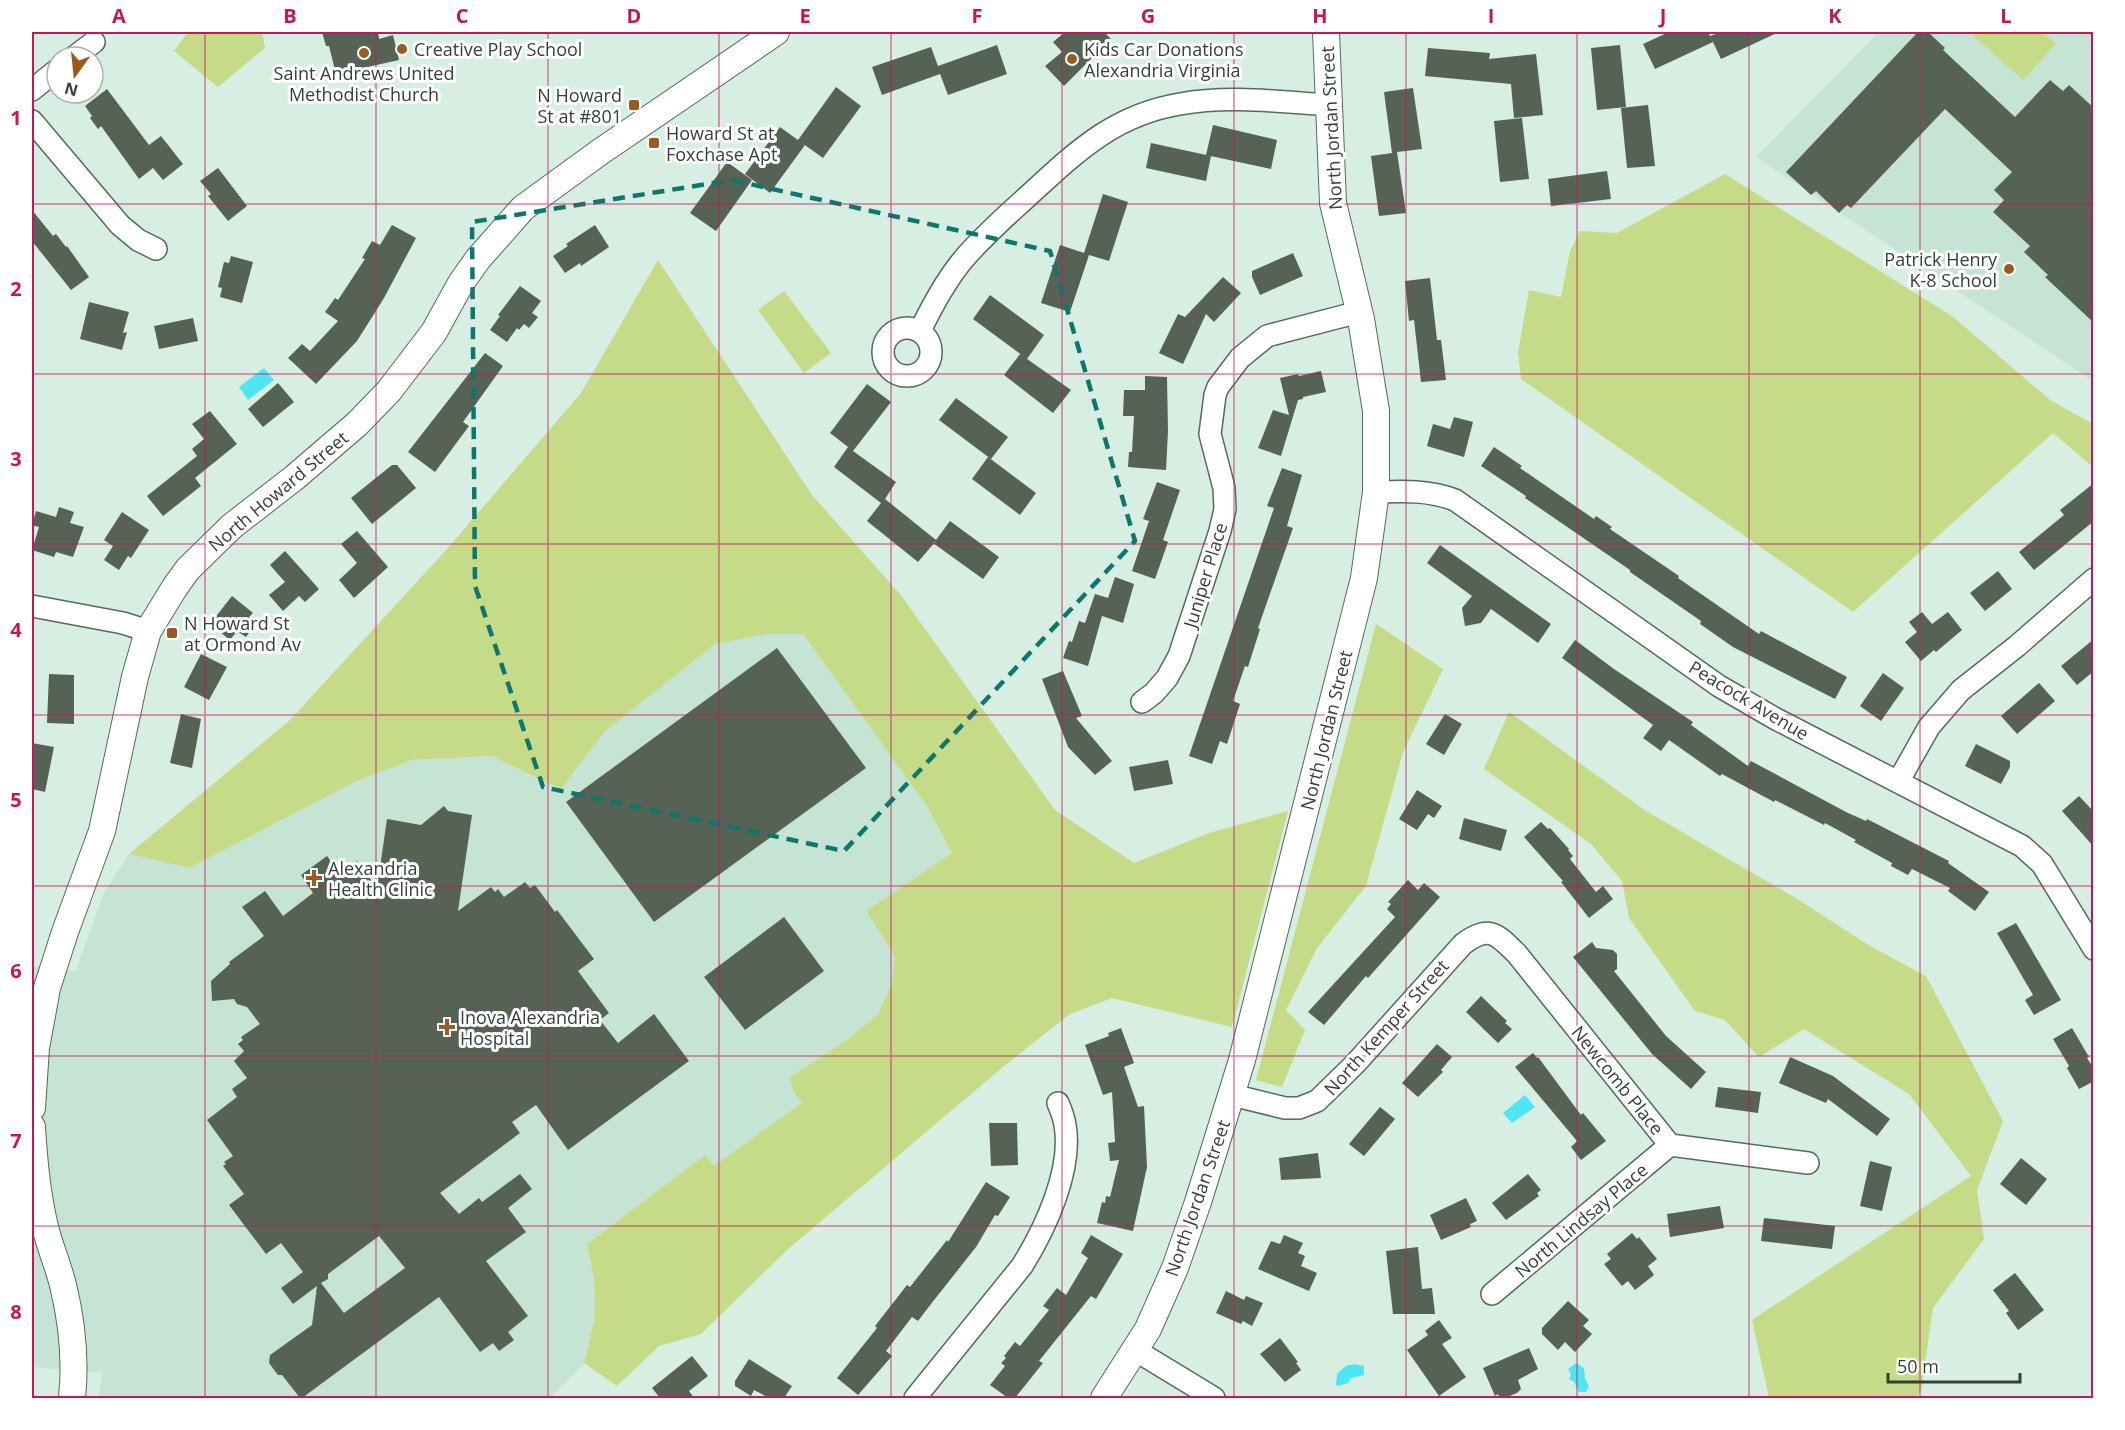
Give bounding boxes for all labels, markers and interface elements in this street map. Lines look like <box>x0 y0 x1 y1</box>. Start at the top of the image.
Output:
text: A <box>112 2 126 29</box>
text: B <box>283 2 297 29</box>
text: C <box>456 2 469 29</box>
text: D <box>627 2 641 29</box>
text: E <box>799 2 811 29</box>
text: F <box>972 2 982 29</box>
text: G <box>1141 2 1155 29</box>
text: H <box>1312 2 1328 29</box>
text: I <box>1488 2 1494 29</box>
text: J <box>1658 2 1666 29</box>
text: K <box>1828 2 1842 29</box>
text: L <box>2000 2 2012 29</box>
place label: Creative Play School <box>414 37 582 61</box>
place label: Kids Car Donations Alexandria Virginia <box>1084 37 1244 82</box>
marker: Creative Play School <box>395 42 409 56</box>
north arrow <box>45 45 105 105</box>
marker: Saint Andrews United Methodist Church <box>357 46 371 60</box>
street label: North Jordan Street <box>1315 46 1347 210</box>
marker: Kids Car Donations Alexandria Virginia <box>1065 52 1079 66</box>
place label: Saint Andrews United Methodist Church <box>274 61 454 106</box>
text: N <box>62 77 80 102</box>
place label: N Howard St at #801 <box>537 83 622 128</box>
marker: N Howard St at #801 <box>627 98 641 112</box>
text: 1 <box>10 104 22 131</box>
place label: Howard St at Foxchase Apt <box>666 121 777 166</box>
marker: Howard St at Foxchase Apt <box>647 136 661 150</box>
place label: Patrick Henry K-8 School <box>1884 247 1998 292</box>
marker: Patrick Henry K-8 School <box>2002 262 2016 276</box>
text: 2 <box>10 275 22 302</box>
street label: North Howard Street <box>203 425 353 557</box>
text: 3 <box>10 445 22 472</box>
street label: Juniper Place <box>1177 520 1232 632</box>
place label: N Howard St at Ormond Av <box>184 611 301 656</box>
text: 4 <box>10 616 22 643</box>
marker: N Howard St at Ormond Av <box>165 626 179 640</box>
street label: North Jordan Street <box>1295 648 1357 812</box>
street label: Peacock Avenue <box>1685 655 1813 745</box>
text: 5 <box>10 786 22 813</box>
place label: Alexandria Health Clinic <box>328 856 433 901</box>
marker: Alexandria Health Clinic <box>305 869 323 887</box>
street label: North Kemper Street <box>1319 954 1453 1100</box>
text: 6 <box>10 957 22 984</box>
place label: Inova Alexandria Hospital <box>460 1005 600 1050</box>
marker: Inova Alexandria Hospital <box>438 1018 456 1036</box>
street label: Newcomb Place <box>1567 1021 1669 1139</box>
street label: North Jordan Street <box>1159 1117 1235 1279</box>
text: 7 <box>10 1127 22 1154</box>
street label: North Lindsay Place <box>1510 1157 1652 1283</box>
text: 8 <box>10 1298 22 1325</box>
scale bar <box>1888 1346 2020 1384</box>
text: 50 m <box>1897 1354 1939 1378</box>

